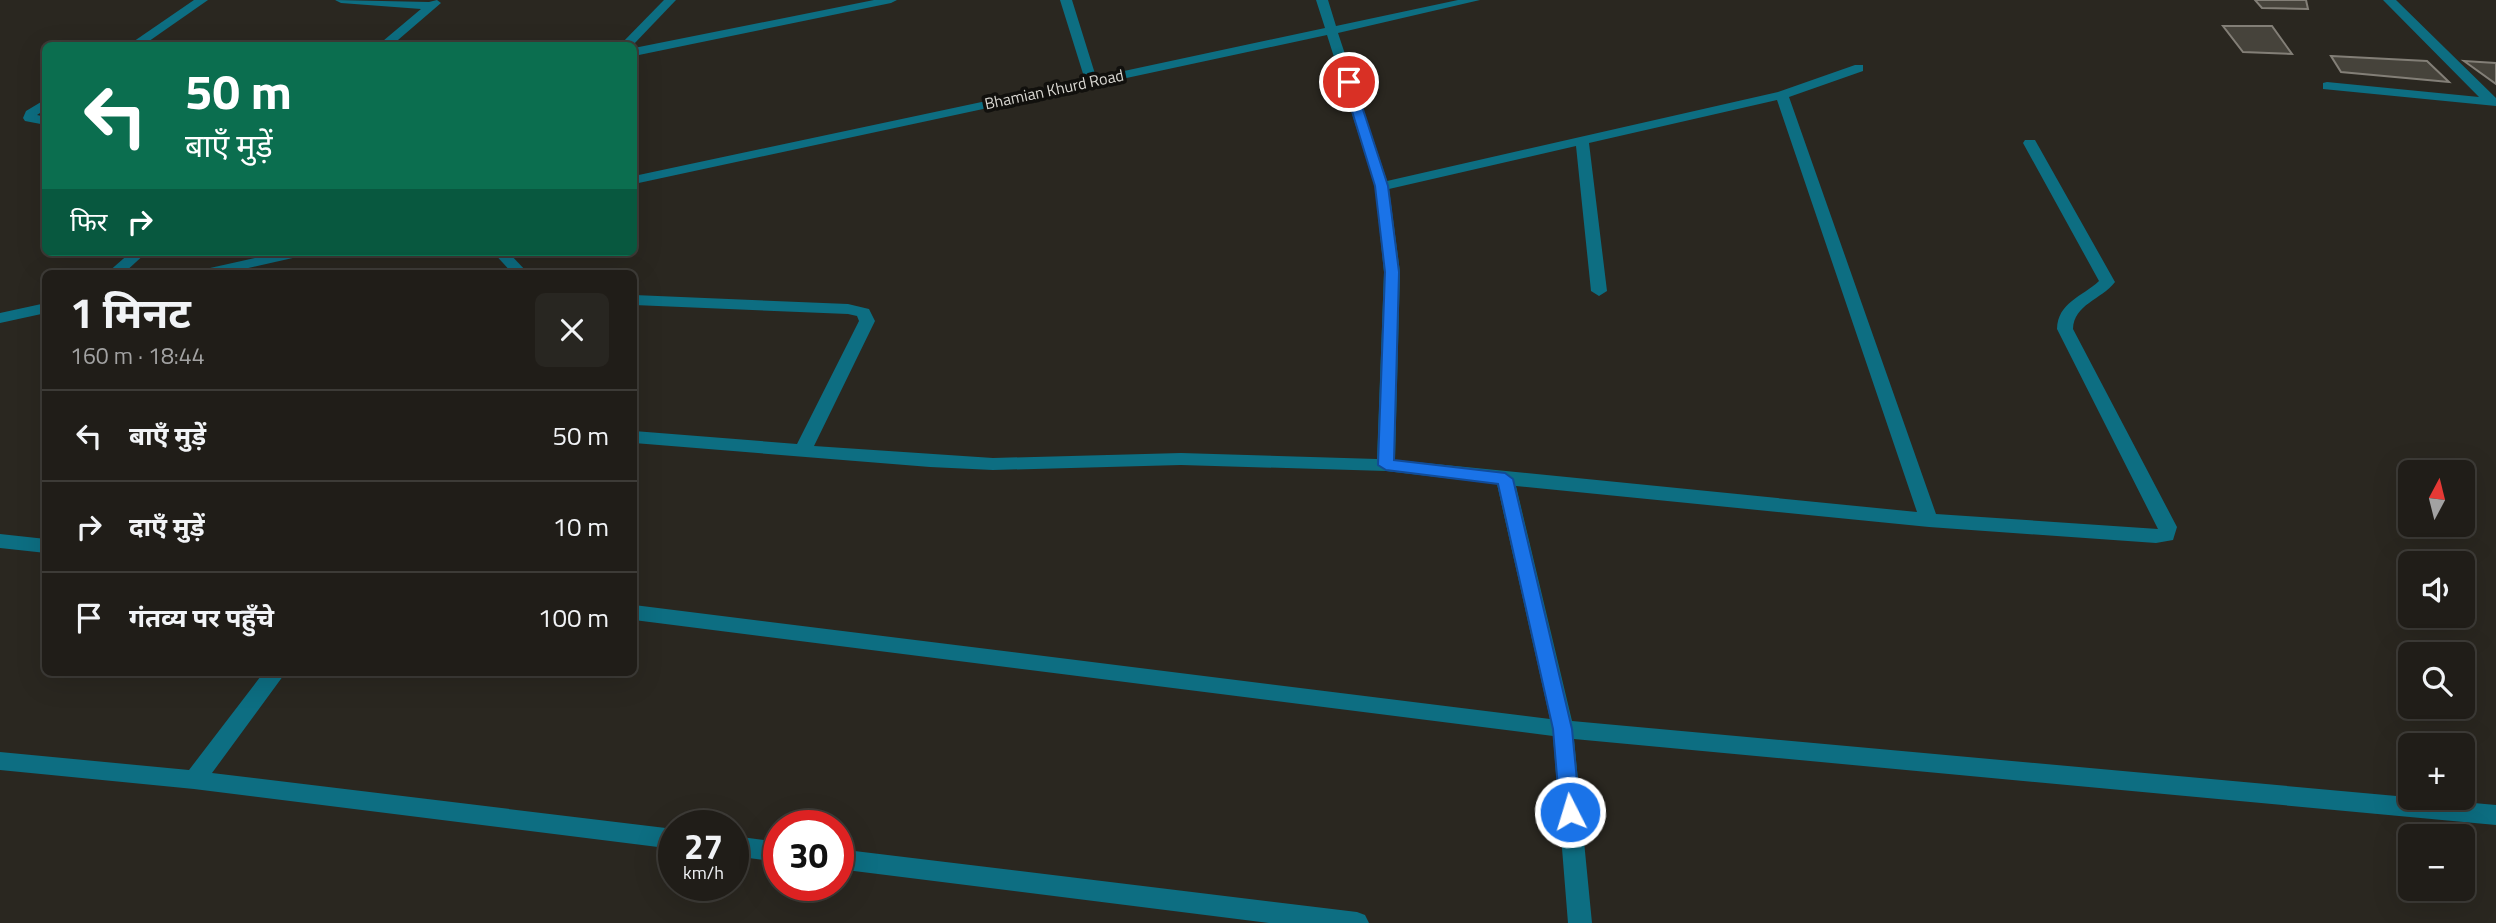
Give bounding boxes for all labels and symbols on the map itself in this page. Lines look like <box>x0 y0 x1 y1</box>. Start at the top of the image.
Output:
pin <box>1319 52 1379 112</box>
street label: Bhamian Khurd Road <box>982 63 1126 115</box>
north arrow <box>2398 460 2474 537</box>
position arrow <box>1533 775 1607 849</box>
speed limit sign: 30 <box>763 810 854 901</box>

